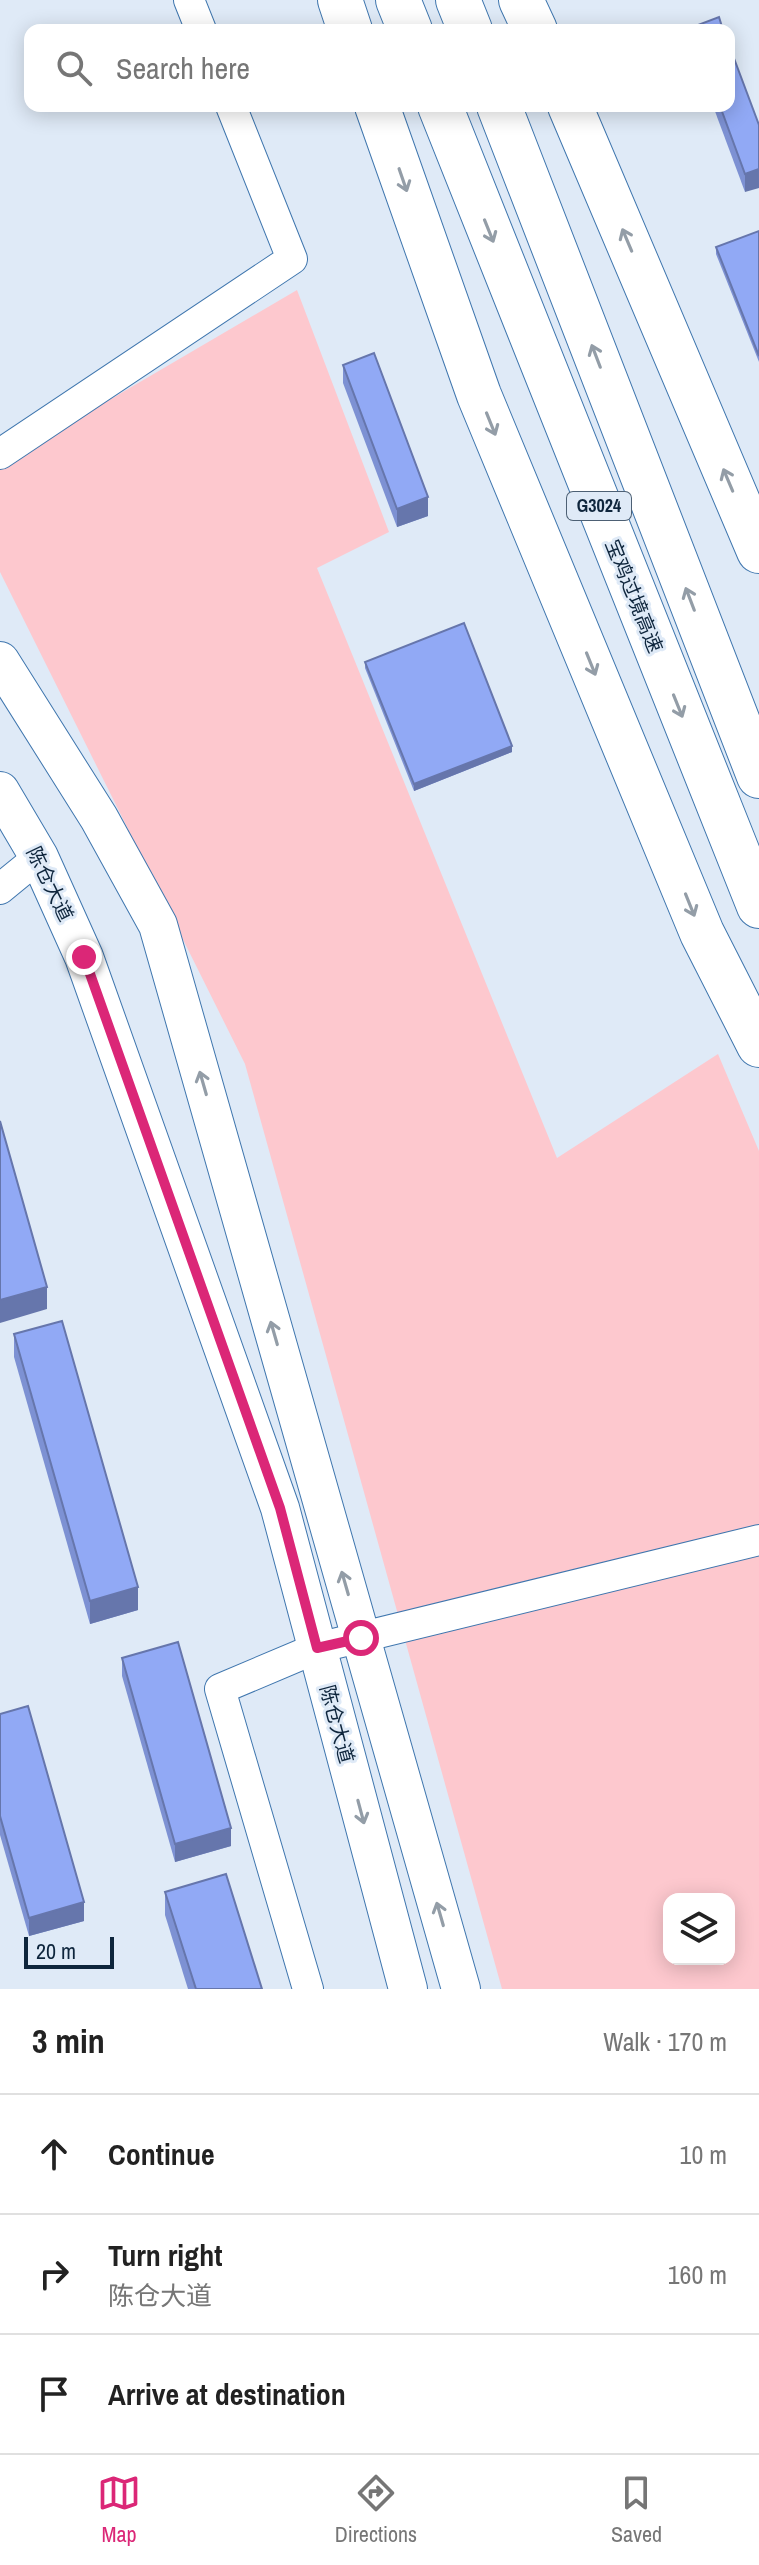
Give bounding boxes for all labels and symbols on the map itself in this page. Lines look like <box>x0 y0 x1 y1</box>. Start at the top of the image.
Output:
one-way arrow <box>397 167 412 192</box>
one-way arrow <box>483 218 497 243</box>
one-way arrow <box>618 228 633 253</box>
one-way arrow <box>588 344 602 369</box>
one-way arrow <box>485 411 500 436</box>
one-way arrow <box>720 468 735 492</box>
road number: G3024 <box>567 492 631 520</box>
street label: 宝鸡过境高速 <box>599 535 669 657</box>
one-way arrow <box>682 587 696 611</box>
one-way arrow <box>584 651 599 676</box>
one-way arrow <box>672 693 686 718</box>
street label: 陈仓大道 <box>21 842 80 926</box>
one-way arrow <box>684 892 699 916</box>
route end <box>66 939 102 975</box>
one-way arrow <box>195 1071 210 1097</box>
one-way arrow <box>265 1321 280 1347</box>
one-way arrow <box>337 1571 352 1597</box>
route start <box>343 1620 379 1656</box>
street label: 陈仓大道 <box>314 1682 361 1766</box>
one-way arrow <box>354 1798 369 1824</box>
one-way arrow <box>432 1902 446 1927</box>
scale bar <box>24 1933 114 1969</box>

